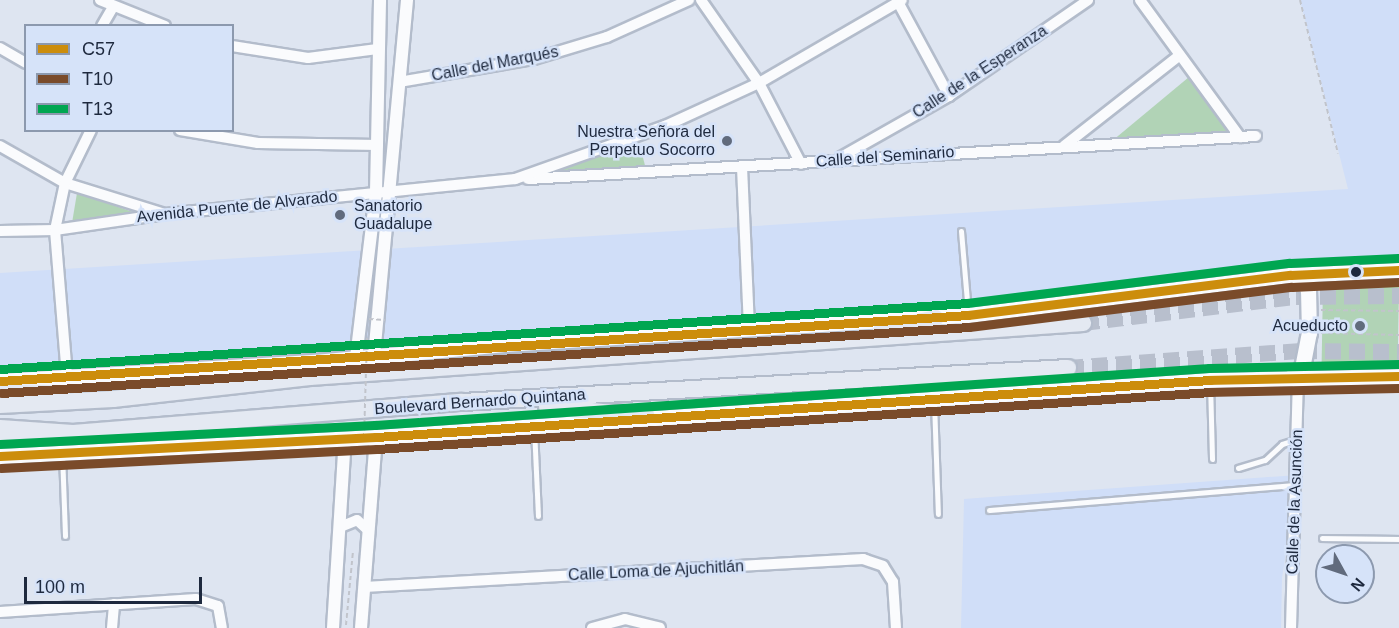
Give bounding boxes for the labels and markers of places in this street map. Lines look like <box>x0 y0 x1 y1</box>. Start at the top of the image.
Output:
place label: Nuestra Señora del Perpetuo Socorro <box>577 122 715 160</box>
marker: Nuestra Señora del Perpetuo Socorro <box>720 134 734 148</box>
place label: Sanatorio Guadalupe <box>354 196 432 234</box>
marker: Sanatorio Guadalupe <box>331 206 349 224</box>
unlabelled marker <box>1350 266 1362 278</box>
place label: Acueducto <box>1272 316 1348 336</box>
marker: Acueducto <box>1353 319 1367 333</box>

